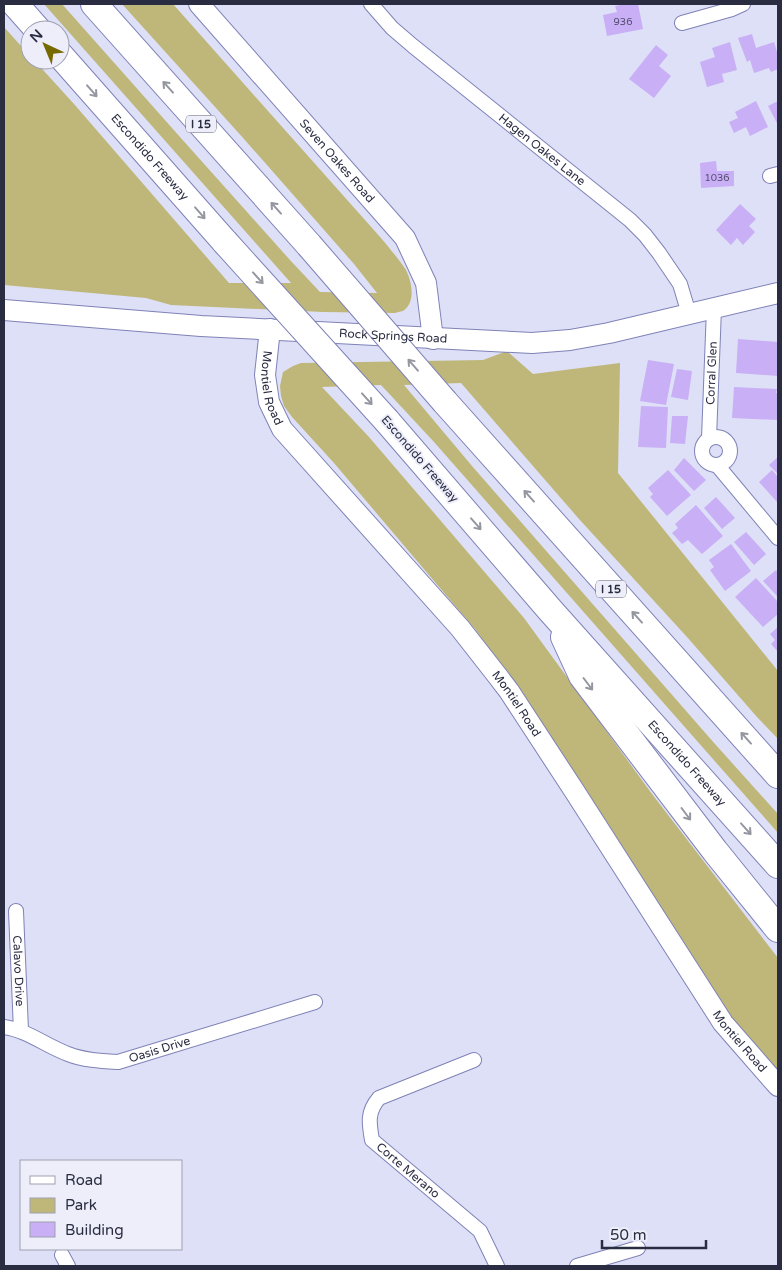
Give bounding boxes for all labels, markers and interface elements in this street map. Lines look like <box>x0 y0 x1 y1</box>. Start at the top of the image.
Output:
house number: 936 <box>614 16 632 28</box>
north arrow <box>20 20 70 70</box>
text: N <box>26 26 46 46</box>
one-way arrow <box>163 81 174 94</box>
one-way arrow <box>86 85 98 98</box>
street label: Escondido Freeway <box>108 111 192 203</box>
street label: Hagen Oakes Lane <box>496 111 588 189</box>
road number: I 15 <box>186 116 216 132</box>
street label: Seven Oakes Road <box>297 116 377 205</box>
house number: 1036 <box>704 172 730 184</box>
one-way arrow <box>270 202 282 215</box>
one-way arrow <box>194 206 205 219</box>
one-way arrow <box>252 272 264 285</box>
street label: Rock Springs Road <box>339 326 448 346</box>
street label: Corral Glen <box>703 341 720 405</box>
street label: Montiel Road <box>258 350 286 427</box>
one-way arrow <box>407 359 419 372</box>
one-way arrow <box>361 392 373 405</box>
street label: Escondido Freeway <box>379 413 462 506</box>
one-way arrow <box>523 490 535 503</box>
one-way arrow <box>470 518 482 531</box>
road number: I 15 <box>596 580 626 598</box>
one-way arrow <box>632 611 643 624</box>
street label: Montiel Road <box>489 668 544 739</box>
one-way arrow <box>583 677 593 691</box>
street label: Escondido Freeway <box>645 717 729 809</box>
one-way arrow <box>740 732 752 745</box>
one-way arrow <box>681 807 692 820</box>
one-way arrow <box>740 822 752 835</box>
street label: Calavo Drive <box>10 935 27 1007</box>
street label: Montiel Road <box>710 1008 770 1075</box>
street label: Oasis Drive <box>127 1033 192 1065</box>
street label: Corte Merano <box>373 1140 443 1201</box>
legend <box>20 1160 182 1250</box>
text: Road <box>65 1171 103 1189</box>
text: Park <box>65 1196 97 1214</box>
scale bar <box>602 1218 706 1250</box>
text: Building <box>65 1221 124 1239</box>
text: 50 m <box>610 1226 647 1244</box>

